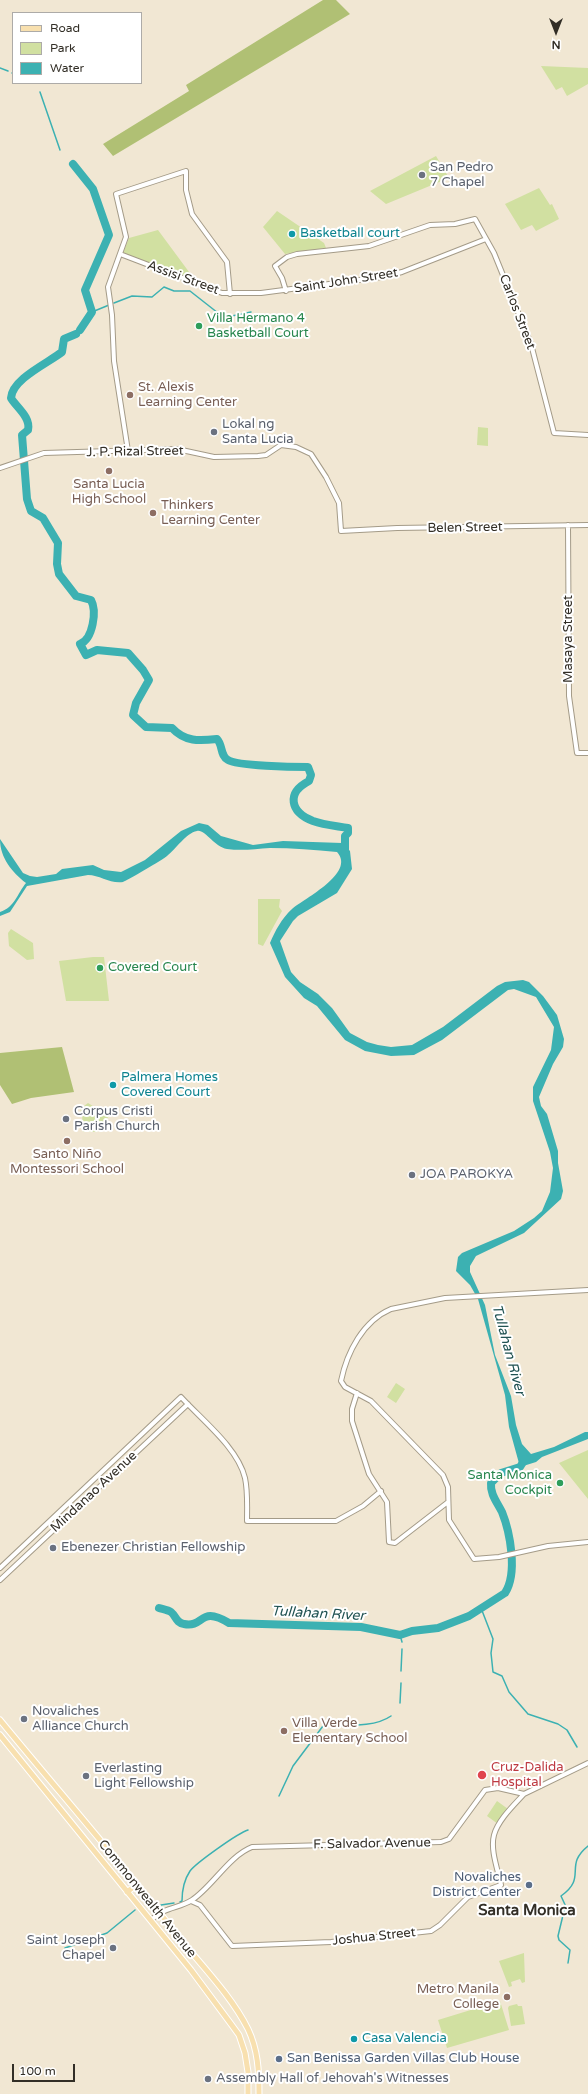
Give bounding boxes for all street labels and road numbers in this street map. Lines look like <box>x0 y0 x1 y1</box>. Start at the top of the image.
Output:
street label: Assisi Street <box>145 258 221 298</box>
street label: Saint John Street <box>293 265 399 297</box>
street label: Carlos Street <box>496 272 538 352</box>
street label: J. P. Rizal Street <box>86 443 184 461</box>
street label: Belen Street <box>427 520 503 536</box>
street label: Masaya Street <box>561 595 577 683</box>
street label: Mindanao Avenue <box>48 1448 140 1536</box>
street label: F. Salvador Avenue <box>313 1835 431 1853</box>
street label: Commonwealth Avenue <box>95 1837 199 1961</box>
street label: Joshua Street <box>332 1925 416 1949</box>

